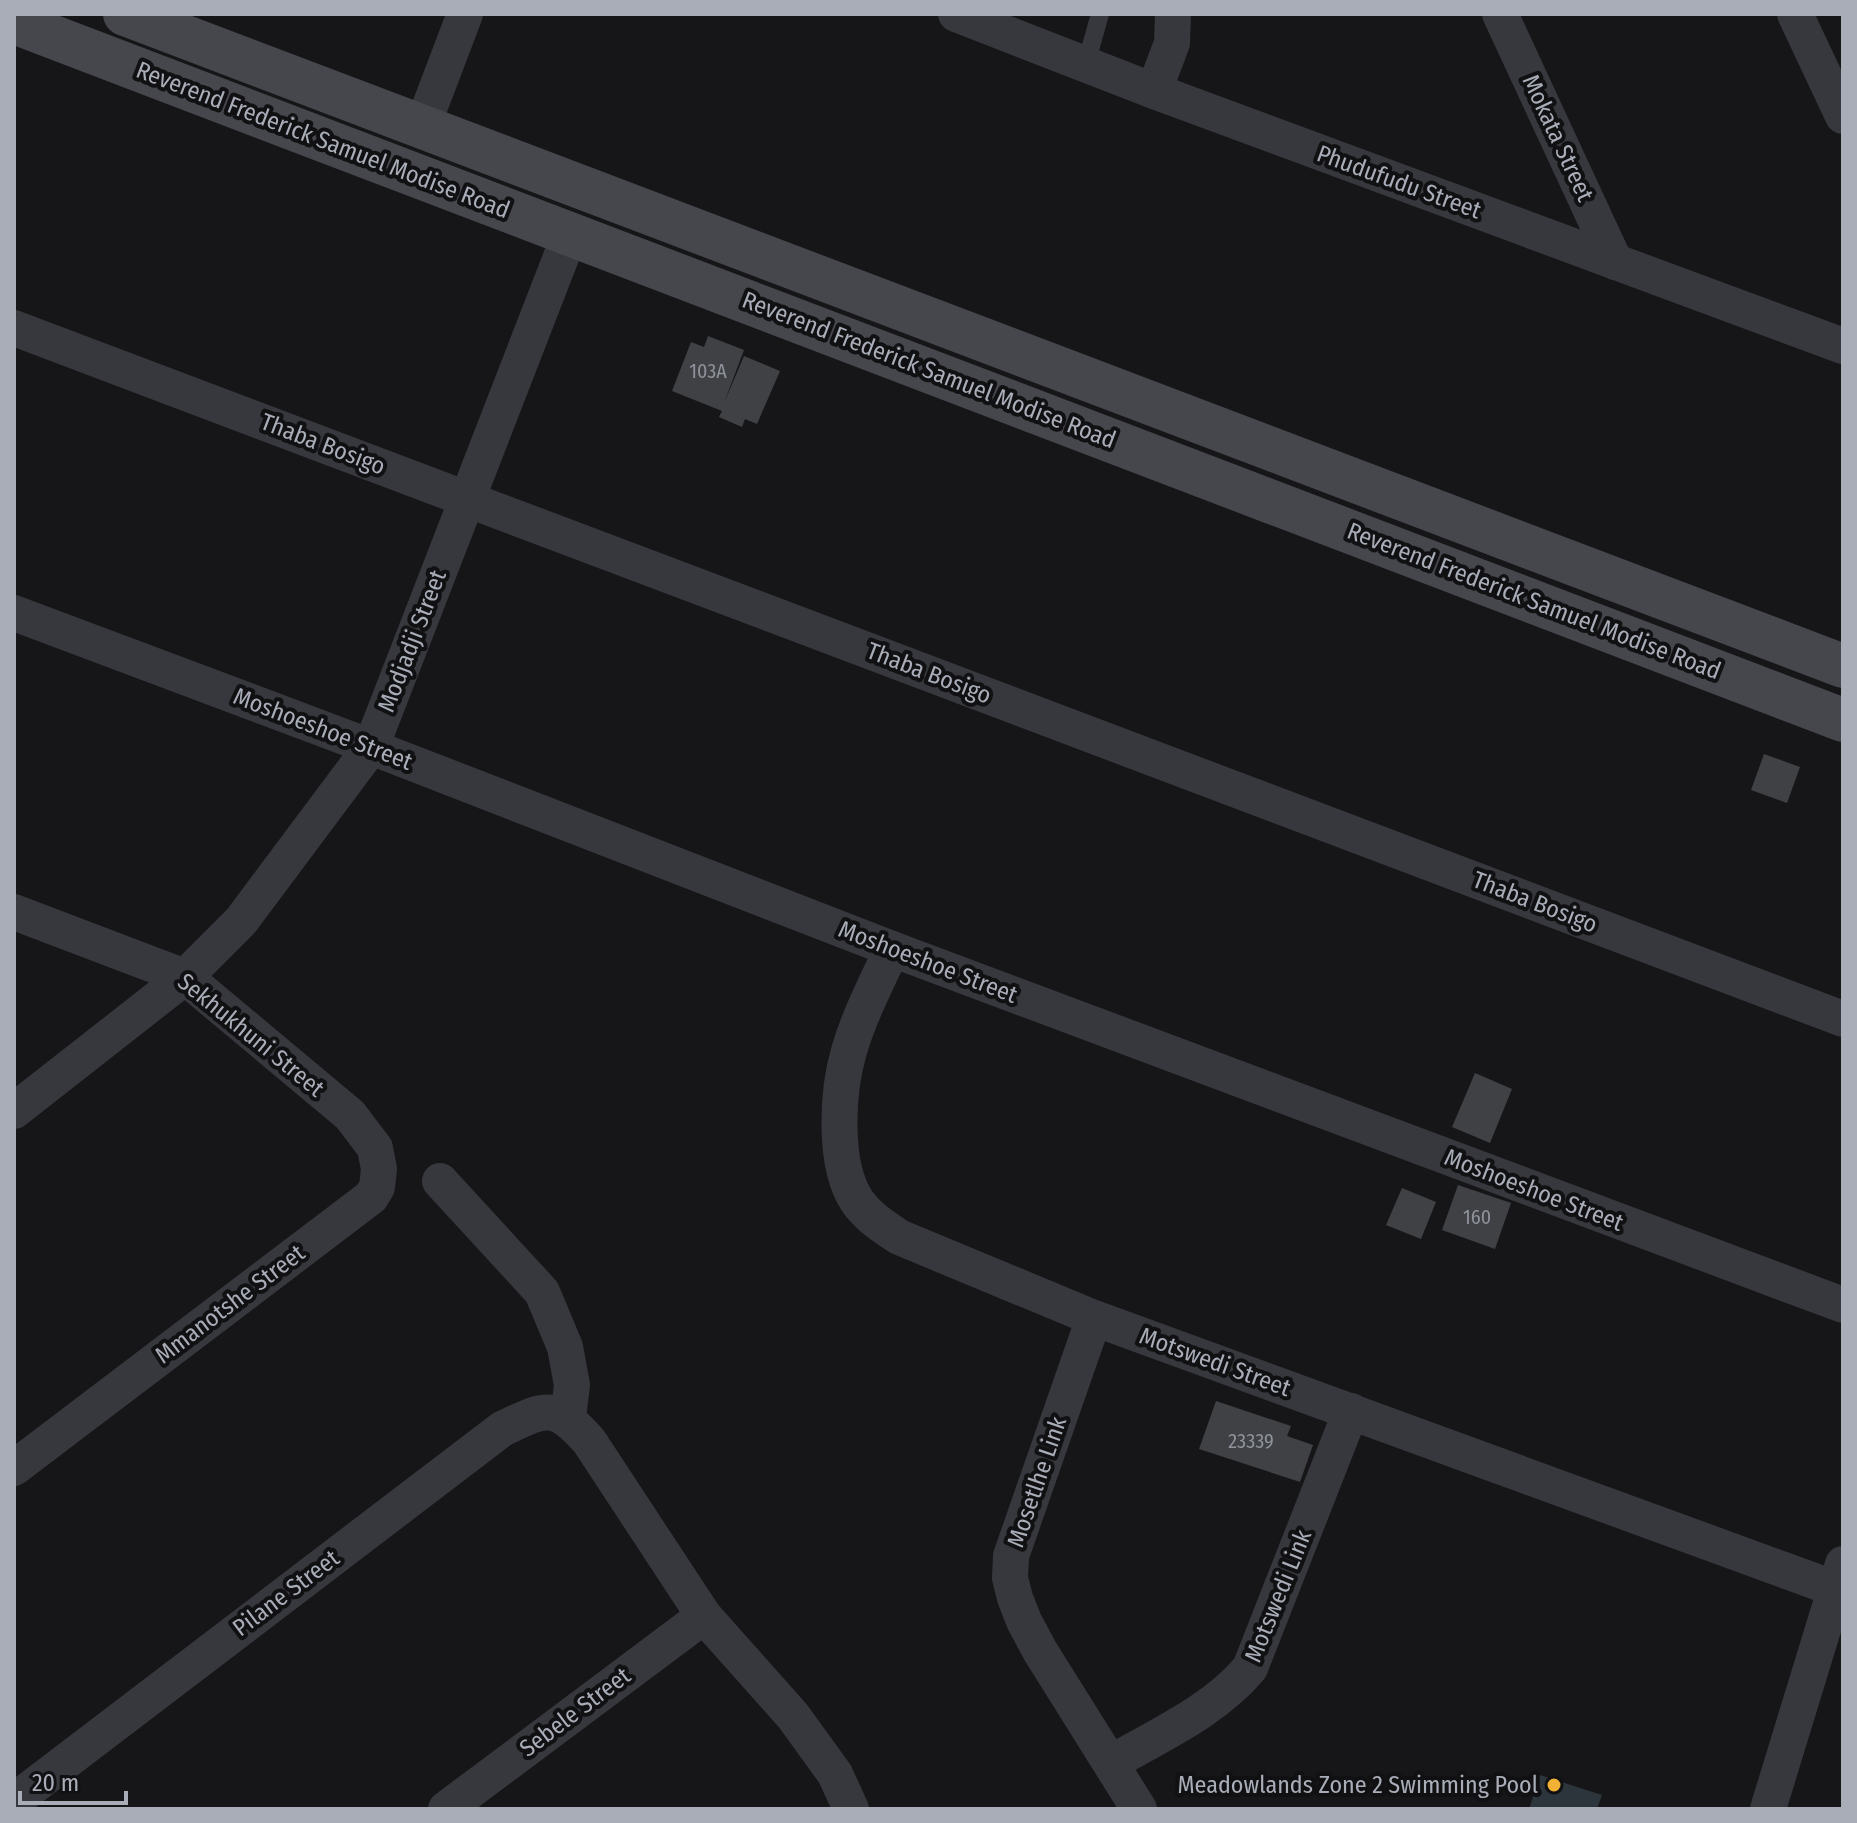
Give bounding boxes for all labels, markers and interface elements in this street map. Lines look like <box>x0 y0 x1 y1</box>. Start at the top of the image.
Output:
street label: Reverend Frederick Samuel Modise Road <box>132 56 514 224</box>
street label: Mokata Street <box>1516 70 1600 206</box>
street label: Phudufudu Street <box>1313 139 1485 225</box>
street label: Reverend Frederick Samuel Modise Road <box>738 286 1120 454</box>
house number: 103A <box>689 359 727 383</box>
street label: Thaba Bosigo <box>257 407 389 481</box>
street label: Reverend Frederick Samuel Modise Road <box>1343 517 1725 685</box>
street label: Modjadji Street <box>372 566 452 716</box>
street label: Thaba Bosigo <box>863 636 995 710</box>
street label: Moshoeshoe Street <box>230 682 416 776</box>
street label: Thaba Bosigo <box>1469 865 1601 939</box>
street label: Moshoeshoe Street <box>835 915 1021 1009</box>
street label: Sekhukhuni Street <box>172 968 330 1103</box>
street label: Moshoeshoe Street <box>1441 1143 1627 1237</box>
house number: 160 <box>1463 1205 1491 1229</box>
street label: Mmanotshe Street <box>150 1239 310 1369</box>
street label: Motswedi Street <box>1136 1322 1295 1402</box>
street label: Mosetlhe Link <box>1002 1412 1073 1551</box>
house number: 23339 <box>1228 1429 1274 1453</box>
street label: Motswedi Link <box>1239 1525 1318 1666</box>
street label: Pilane Street <box>227 1544 345 1642</box>
street label: Sebele Street <box>514 1661 636 1763</box>
scale bar <box>20 1755 126 1805</box>
text: 20 m <box>32 1769 79 1797</box>
place label: Meadowlands Zone 2 Swimming Pool <box>1178 1771 1538 1799</box>
marker: Meadowlands Zone 2 Swimming Pool <box>1545 1776 1563 1794</box>

